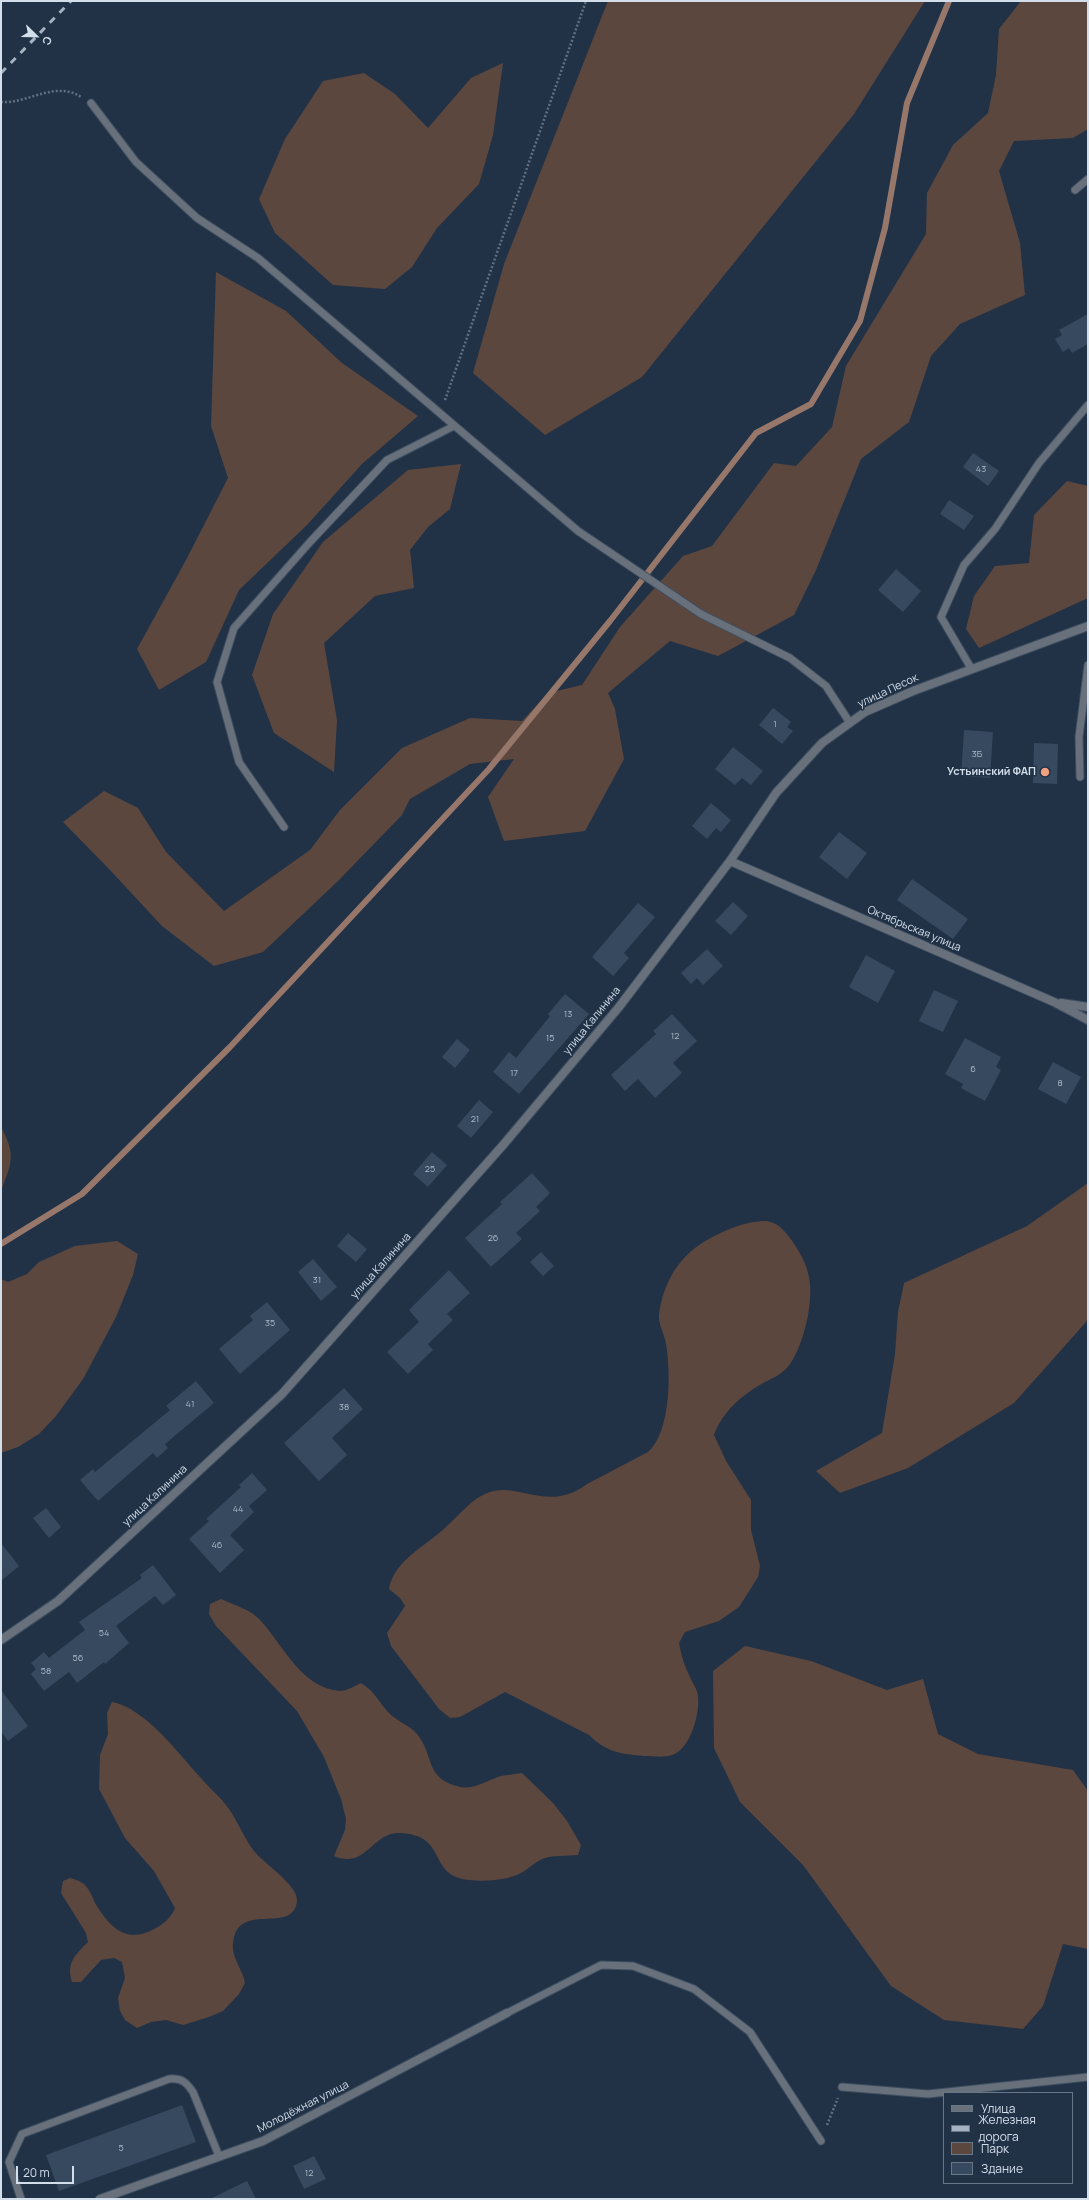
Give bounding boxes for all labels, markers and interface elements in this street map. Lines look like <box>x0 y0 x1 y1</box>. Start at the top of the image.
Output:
north arrow <box>16 16 56 56</box>
text: С <box>39 34 56 48</box>
house number: 43 <box>976 464 986 474</box>
street label: улица Песок <box>856 671 920 711</box>
house number: 1 <box>773 719 777 729</box>
house number: 3Б <box>972 749 982 759</box>
place label: Устьинский ФАП <box>947 765 1036 779</box>
marker: Устьинский ФАП <box>1039 766 1051 778</box>
street label: Октябрьская улица <box>865 903 963 955</box>
street label: улица Калинина <box>560 984 624 1058</box>
house number: 13 <box>564 1009 572 1019</box>
house number: 12 <box>671 1031 679 1041</box>
house number: 15 <box>546 1033 554 1043</box>
house number: 6 <box>970 1064 976 1074</box>
house number: 17 <box>510 1068 518 1078</box>
house number: 8 <box>1057 1078 1063 1088</box>
house number: 21 <box>471 1114 479 1124</box>
house number: 25 <box>425 1164 435 1174</box>
street label: улица Калинина <box>348 1230 414 1302</box>
house number: 26 <box>488 1233 498 1243</box>
house number: 31 <box>313 1275 321 1285</box>
house number: 35 <box>265 1318 275 1328</box>
house number: 41 <box>186 1399 194 1409</box>
house number: 38 <box>339 1402 349 1412</box>
street label: улица Калинина <box>120 1463 190 1529</box>
house number: 44 <box>233 1504 243 1514</box>
house number: 46 <box>212 1540 222 1550</box>
house number: 54 <box>99 1628 109 1638</box>
house number: 56 <box>73 1653 83 1663</box>
house number: 58 <box>41 1666 51 1676</box>
street label: Молодёжная улица <box>255 2078 351 2136</box>
legend <box>943 2092 1073 2184</box>
text: Улица <box>981 2100 1015 2117</box>
text: Железная дорога <box>978 2111 1036 2145</box>
text: Парк <box>981 2140 1009 2157</box>
house number: 5 <box>118 2143 124 2153</box>
scale bar <box>18 2158 76 2184</box>
text: Здание <box>981 2160 1023 2177</box>
text: 20 m <box>23 2164 50 2181</box>
house number: 12 <box>305 2168 313 2178</box>

